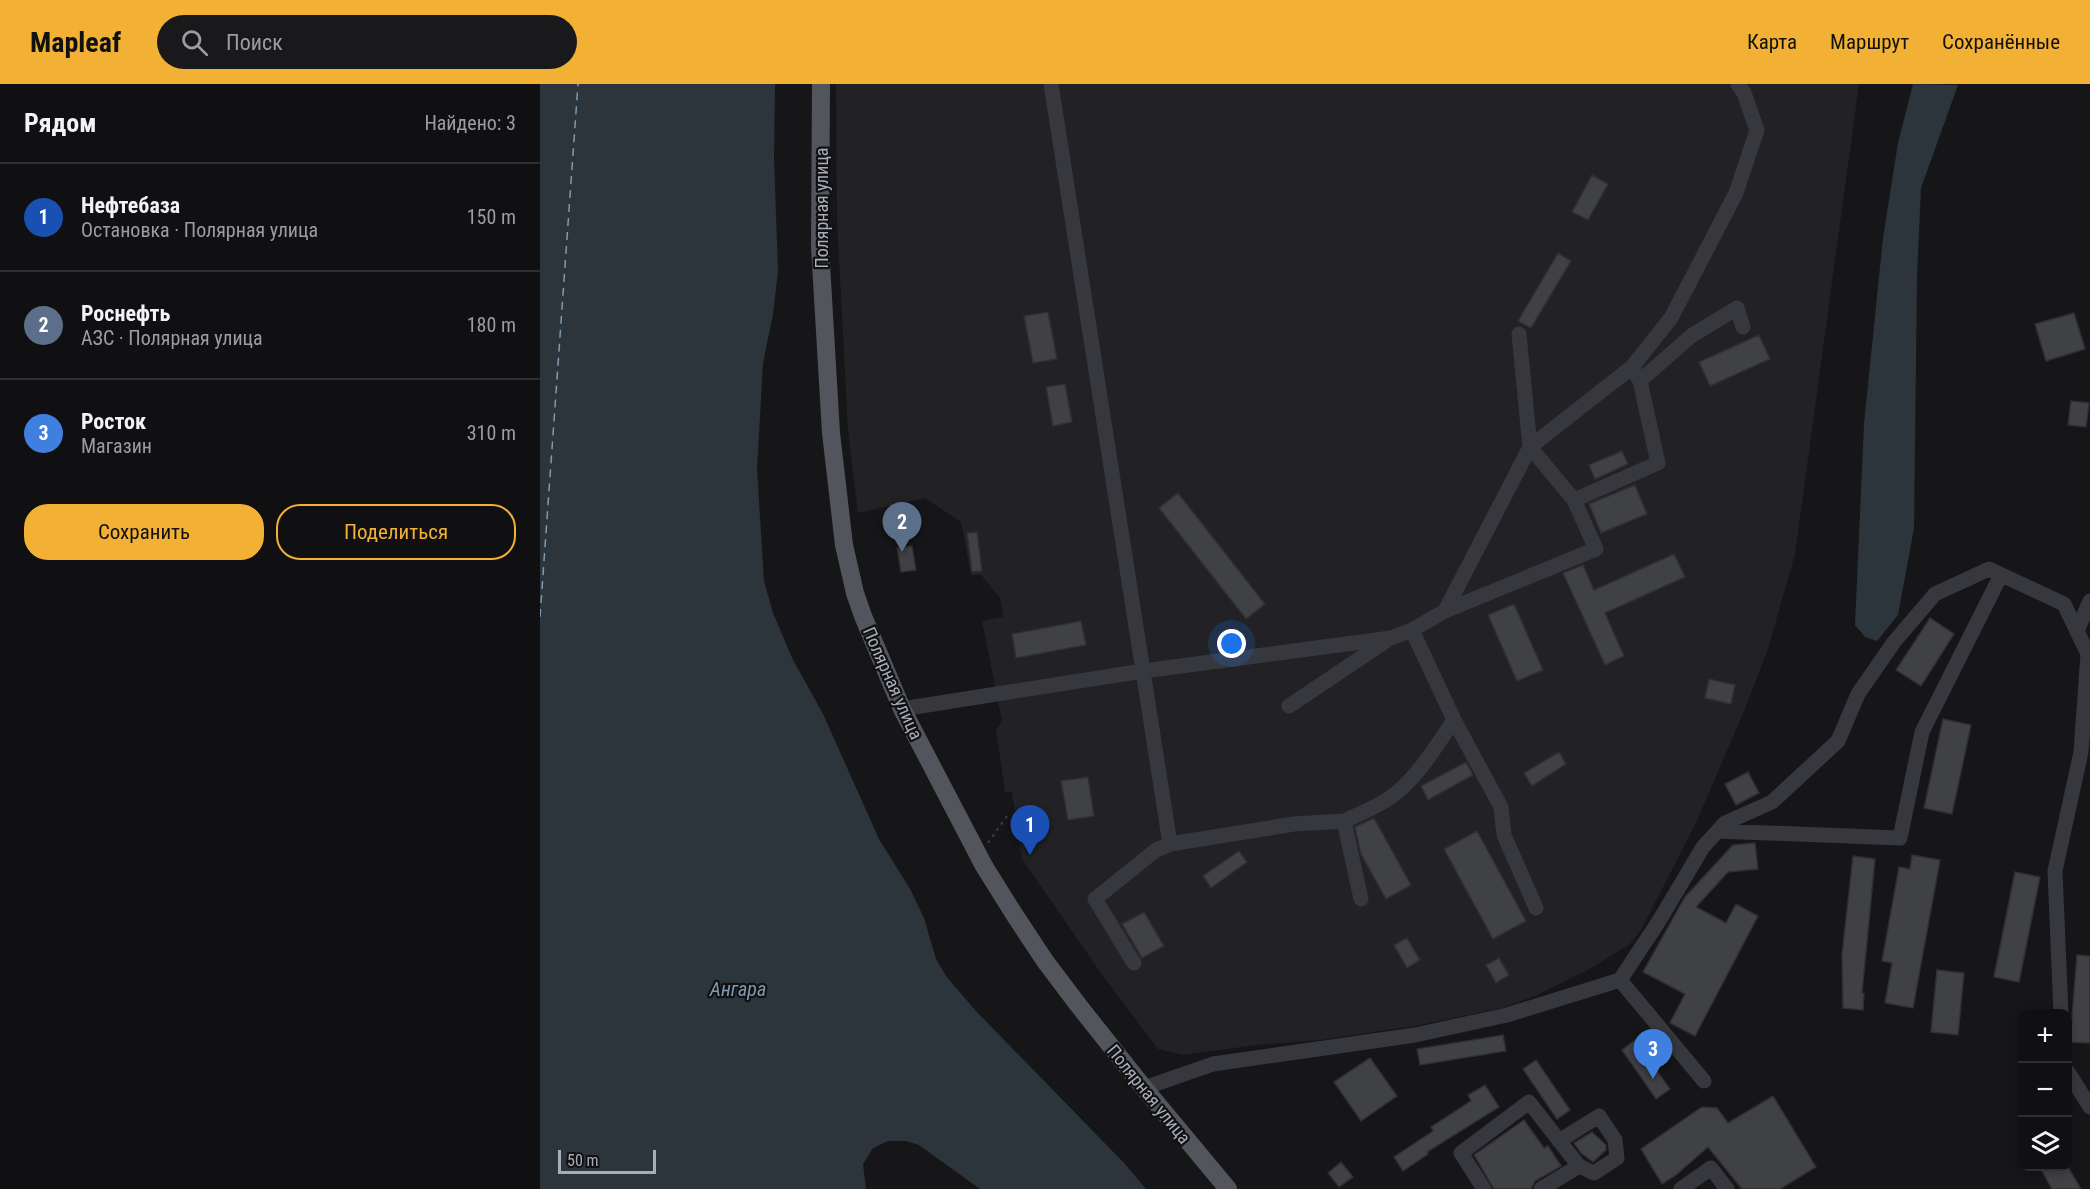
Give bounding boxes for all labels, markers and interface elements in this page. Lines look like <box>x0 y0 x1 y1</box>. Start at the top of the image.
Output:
search box <box>157 15 577 69</box>
text: Mapleaf <box>30 26 121 59</box>
icon: search <box>178 26 211 59</box>
text: Поиск <box>226 30 283 55</box>
text: Карта <box>1747 30 1797 54</box>
text: Маршрут <box>1830 30 1909 54</box>
text: Сохранённые <box>1942 30 2060 54</box>
text: Рядом <box>24 108 96 138</box>
text: Найдено: 3 <box>424 111 516 135</box>
street label: Полярная улица <box>811 148 832 268</box>
text: Нефтебаза <box>81 193 180 218</box>
text: 1 <box>38 205 49 229</box>
text: 150 m <box>467 205 516 229</box>
text: Остановка · Полярная улица <box>81 218 318 242</box>
text: Роснефть <box>81 301 170 326</box>
text: 2 <box>38 313 49 337</box>
text: 180 m <box>467 313 516 337</box>
text: АЗС · Полярная улица <box>81 326 263 350</box>
text: Росток <box>81 409 146 434</box>
text: 3 <box>38 421 49 445</box>
text: 310 m <box>467 421 516 445</box>
text: Магазин <box>81 434 152 458</box>
pin: 2 <box>882 502 922 552</box>
button: Сохранить <box>24 504 264 560</box>
button: Поделиться <box>276 504 516 560</box>
street label: Полярная улица <box>859 623 927 743</box>
your location <box>1217 629 1246 658</box>
pin: 1 <box>1010 806 1050 855</box>
water label: Ангара <box>709 977 766 1001</box>
map controls <box>2018 1009 2072 1171</box>
button: + <box>2018 1009 2072 1063</box>
pin: 3 <box>1634 1030 1672 1079</box>
street label: Полярная улица <box>1103 1040 1195 1148</box>
button: − <box>2018 1063 2072 1117</box>
button: layers <box>2018 1117 2072 1171</box>
scale bar <box>558 1147 656 1174</box>
text: 50 m <box>567 1151 599 1170</box>

